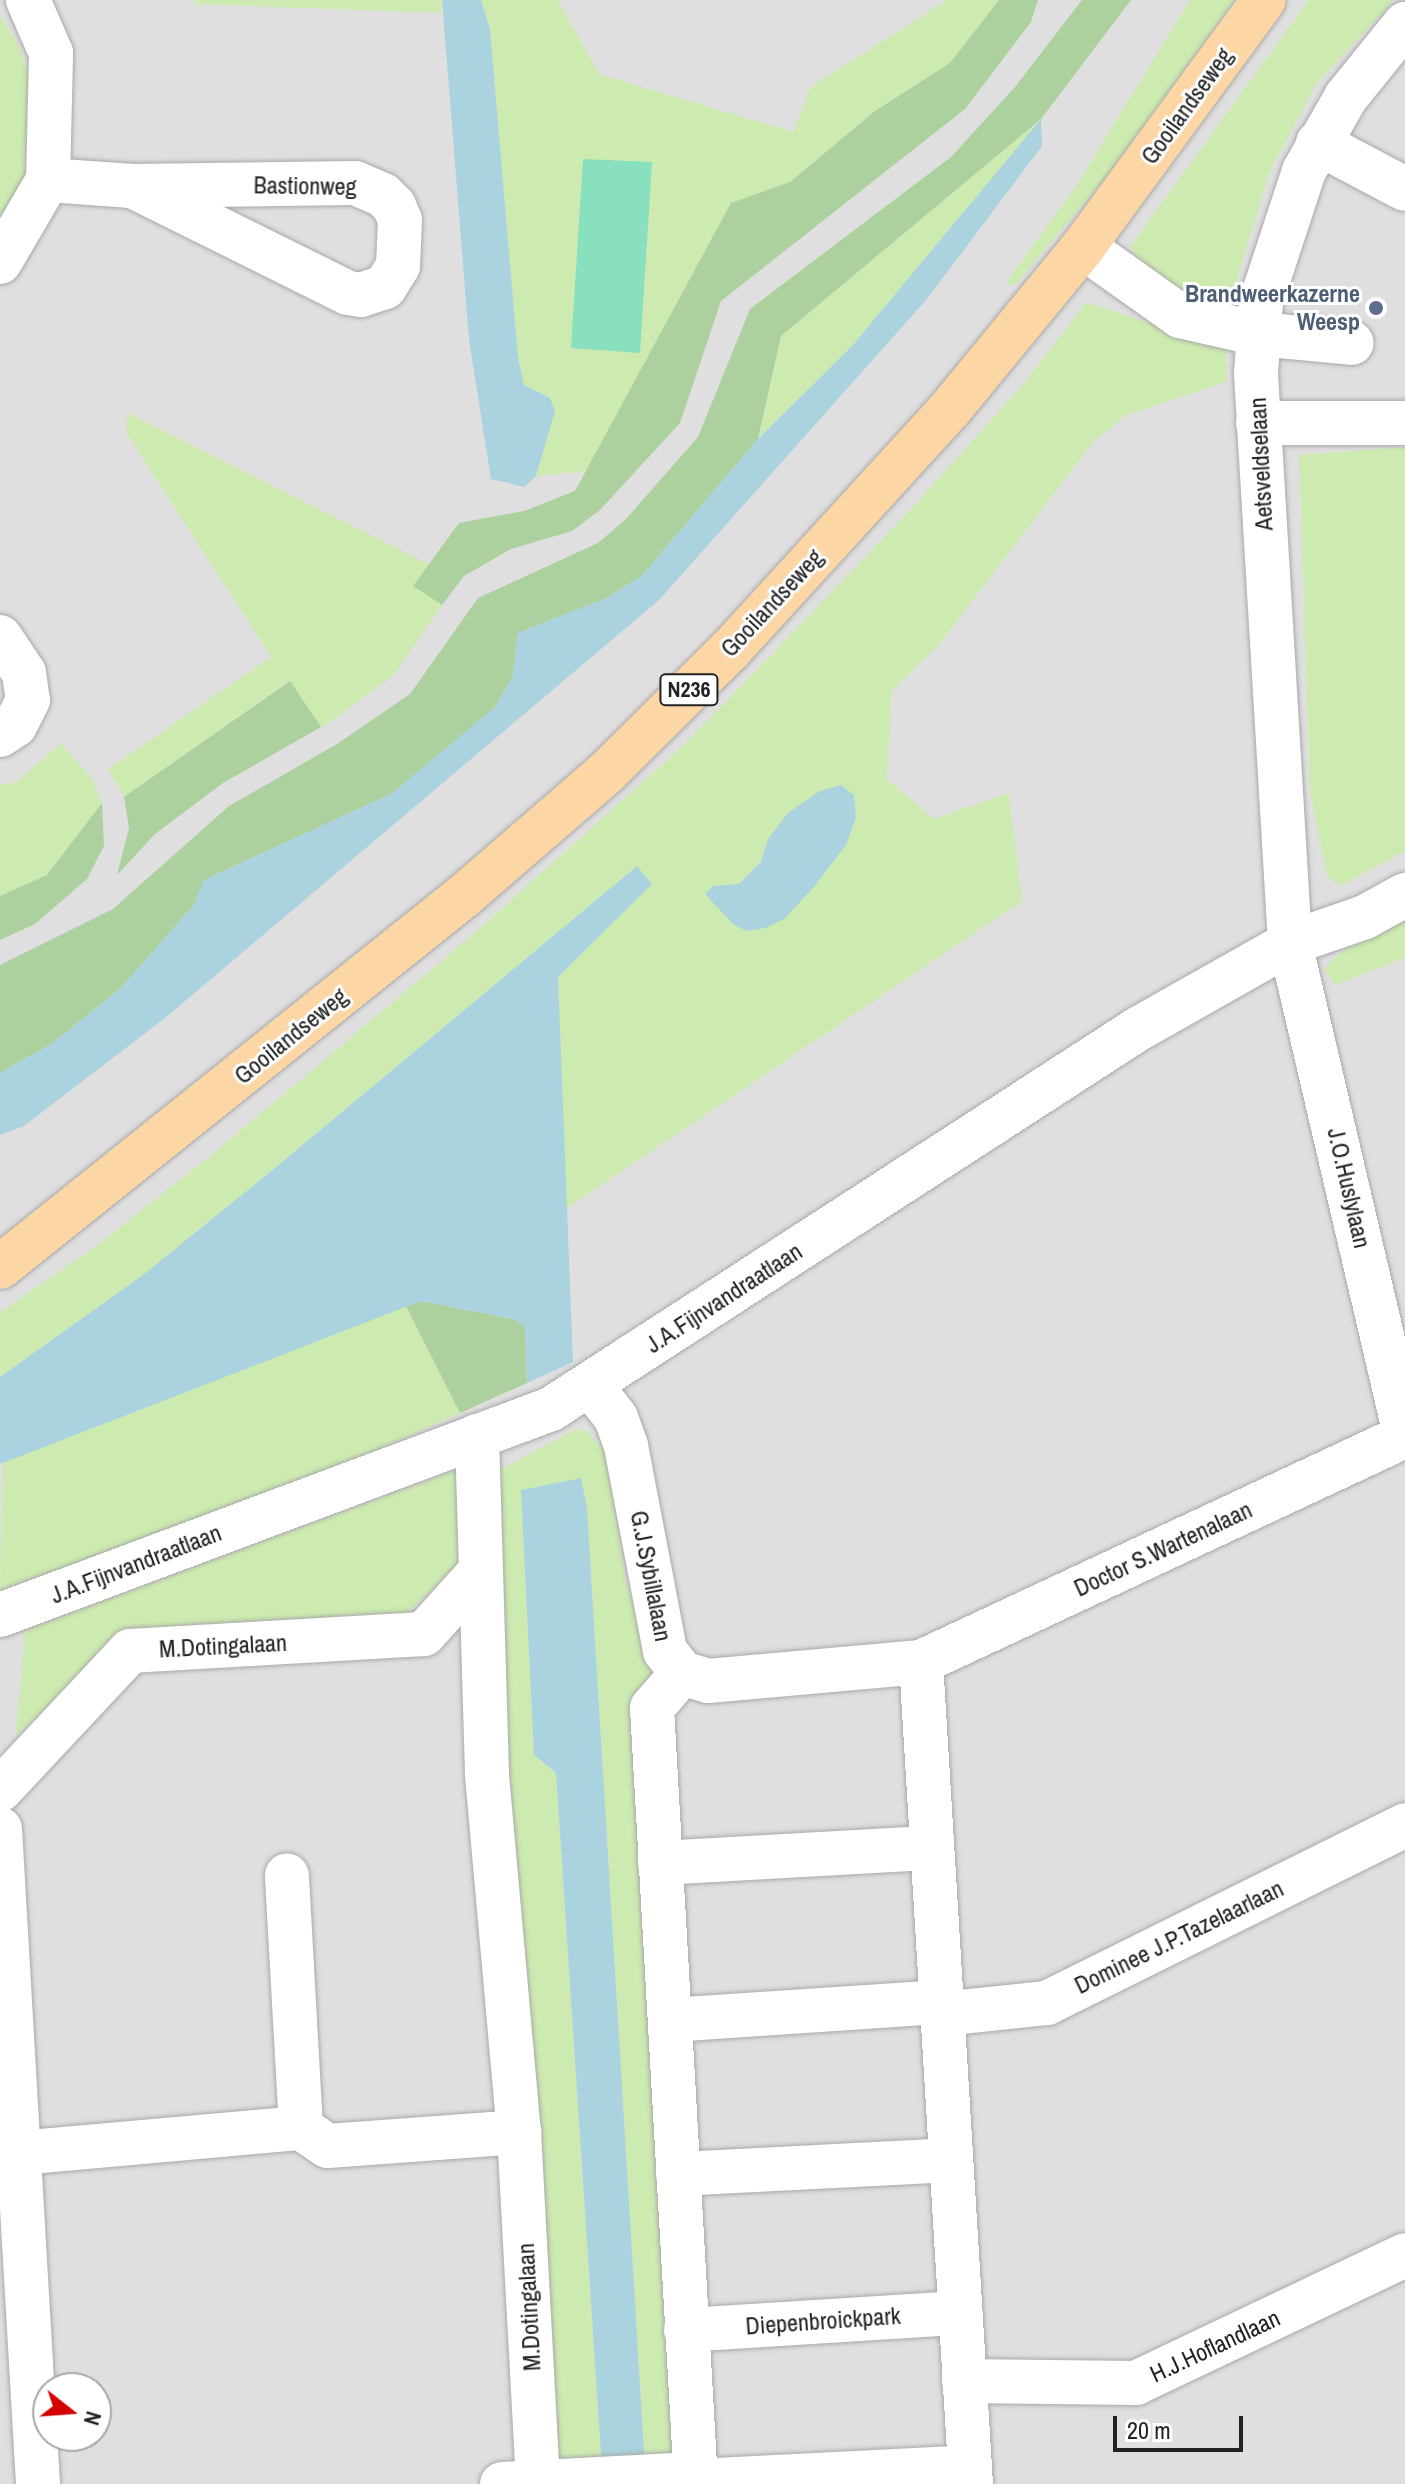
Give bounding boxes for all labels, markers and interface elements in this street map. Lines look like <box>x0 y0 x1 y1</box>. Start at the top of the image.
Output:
street label: Gooilandseweg <box>1135 42 1239 170</box>
street label: Bastionweg <box>253 171 357 201</box>
place label: Brandweerkazerne Weesp <box>1185 280 1360 336</box>
marker: Brandweerkazerne Weesp <box>1367 299 1385 317</box>
street label: Aetsveldselaan <box>1243 397 1279 531</box>
street label: Gooilandseweg <box>715 543 829 663</box>
road number: N236 <box>659 672 719 708</box>
street label: Gooilandseweg <box>229 982 353 1090</box>
street label: J.O.Huslylaan <box>1321 1125 1377 1251</box>
street label: J.A.Fijnvandraatlaan <box>640 1237 808 1359</box>
street label: Doctor S.Wartenalaan <box>1070 1495 1256 1603</box>
street label: G.J.Sybillalaan <box>624 1508 678 1644</box>
street label: J.A.Fijnvandraatlaan <box>47 1518 225 1610</box>
street label: M.Dotingalaan <box>158 1628 288 1664</box>
street label: Dominee J.P.Tazelaarlaan <box>1070 1874 1288 2000</box>
street label: M.Dotingalaan <box>511 2242 547 2372</box>
street label: Diepenbroickpark <box>745 2301 901 2341</box>
street label: H.J.Hoflandlaan <box>1145 2303 1285 2389</box>
north arrow <box>32 2372 112 2452</box>
scale bar <box>1117 2400 1247 2450</box>
text: N <box>77 2408 109 2429</box>
text: 20 m <box>1127 2414 1171 2446</box>

